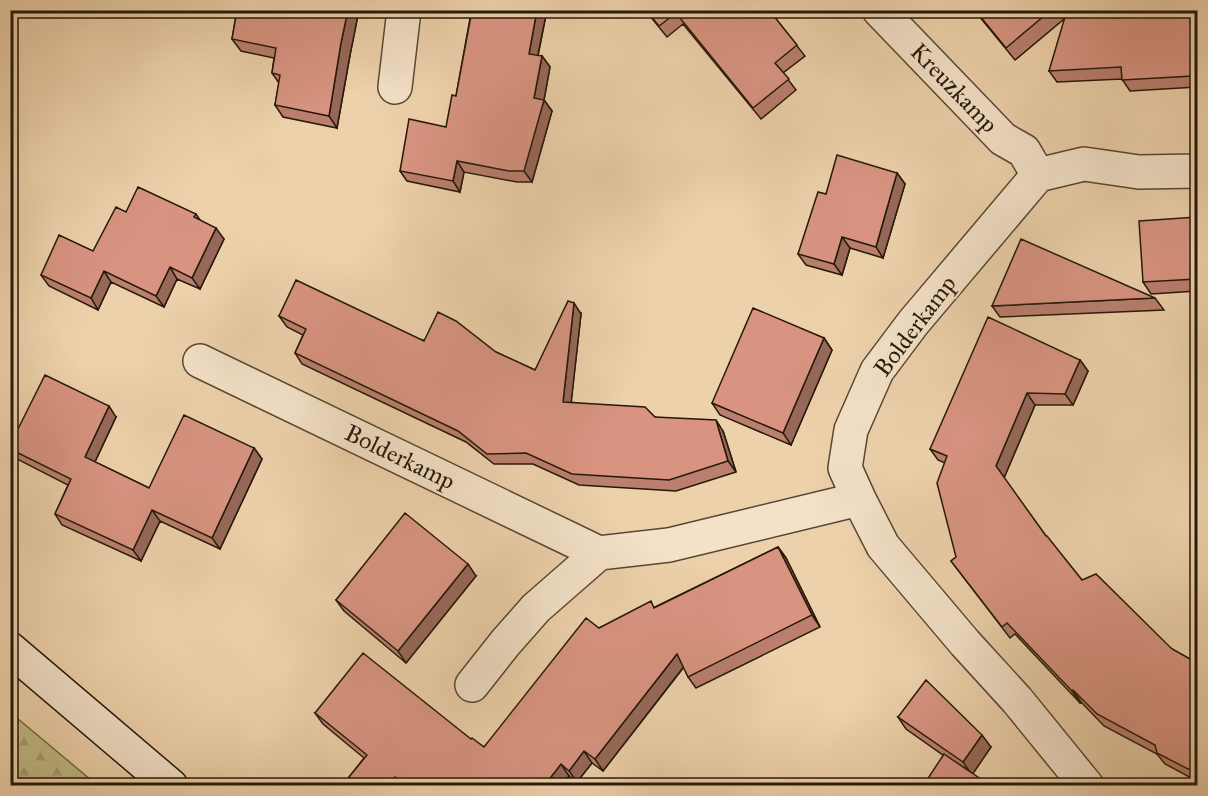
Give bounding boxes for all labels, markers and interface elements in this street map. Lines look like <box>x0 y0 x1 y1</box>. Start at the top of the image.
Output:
street label: Kreuzkamp <box>904 37 1004 139</box>
street label: Bolderkamp <box>867 270 963 382</box>
street label: Bolderkamp <box>340 417 460 497</box>

